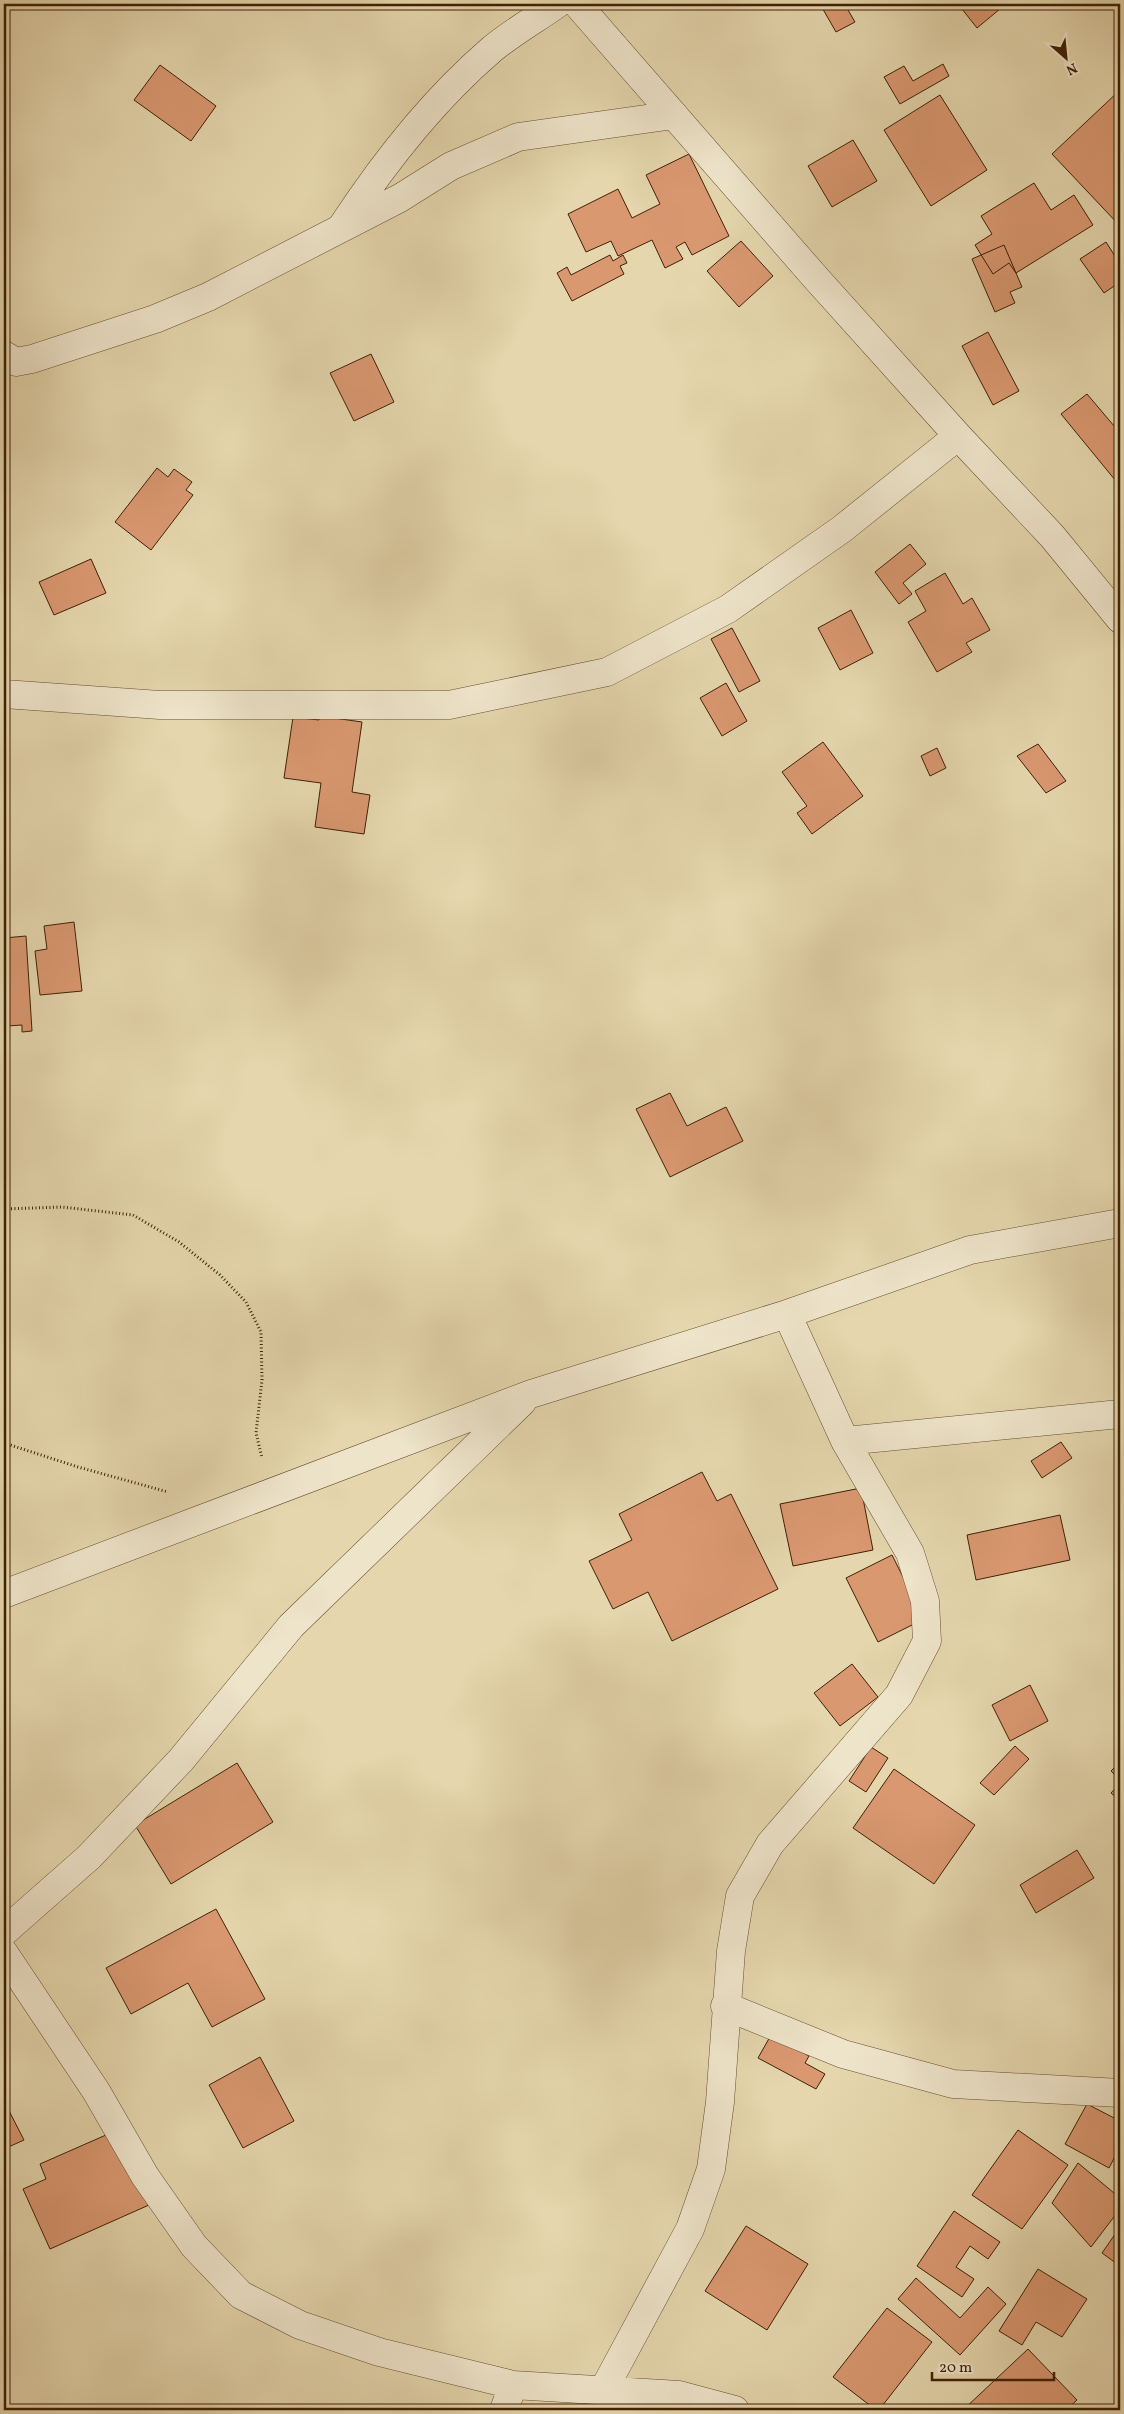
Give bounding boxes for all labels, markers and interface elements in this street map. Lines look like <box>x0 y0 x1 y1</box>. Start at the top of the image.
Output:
north arrow <box>1042 32 1092 82</box>
text: N <box>1062 57 1080 79</box>
scale bar <box>932 2349 1054 2381</box>
text: 20 m <box>939 2358 972 2379</box>

